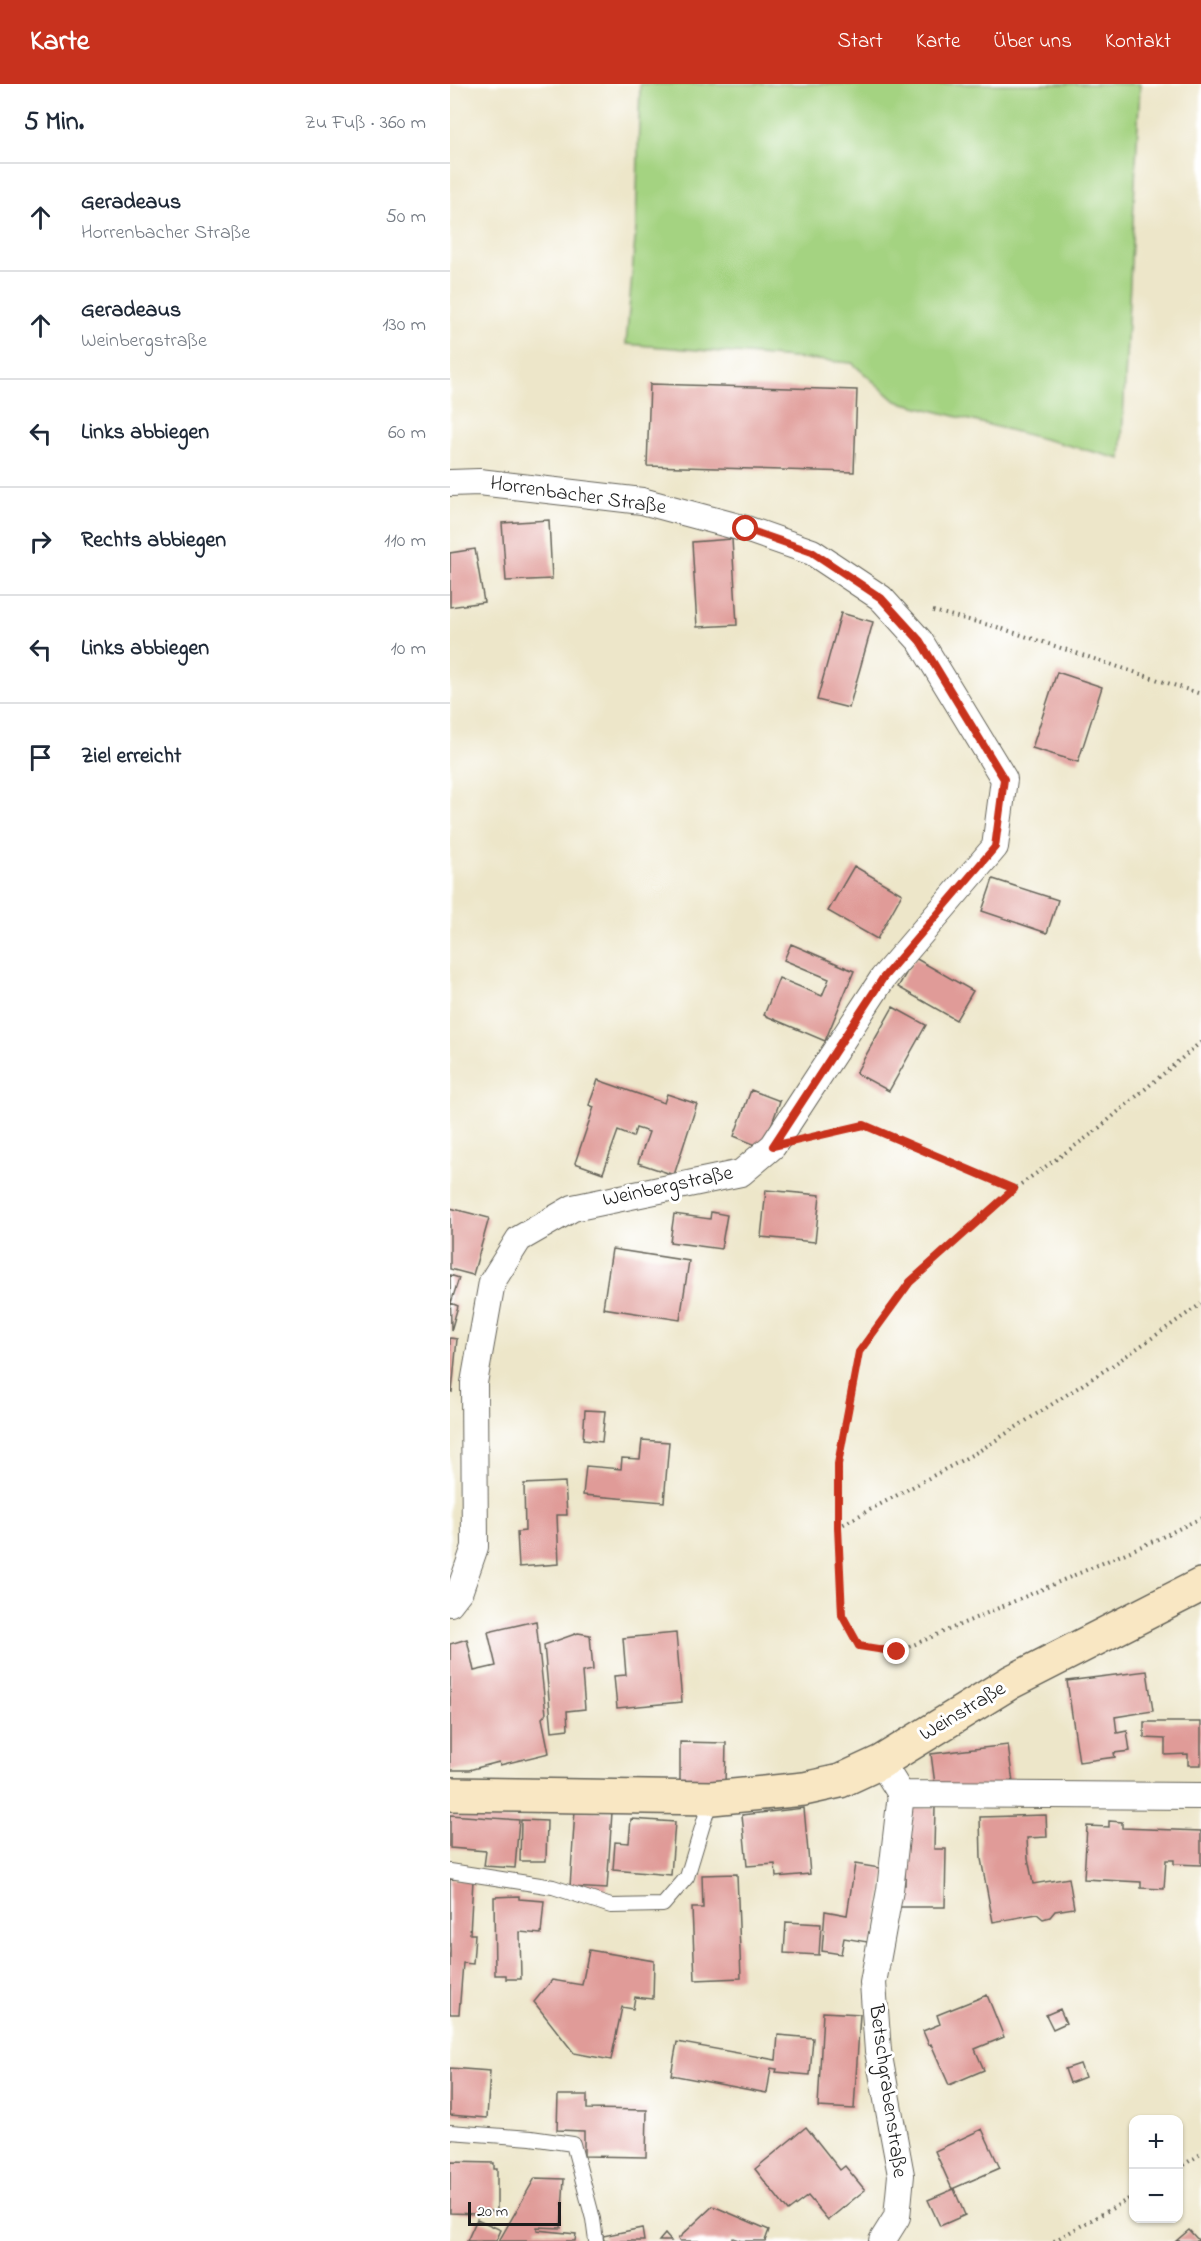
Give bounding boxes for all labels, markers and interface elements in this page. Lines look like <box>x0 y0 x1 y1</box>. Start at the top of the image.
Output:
text: Karte <box>30 22 89 63</box>
text: Start <box>837 27 883 57</box>
text: Karte <box>916 27 960 57</box>
text: Über uns <box>993 27 1072 57</box>
text: Kontakt <box>1105 27 1171 57</box>
text: 5 Min. <box>24 104 84 142</box>
text: Zu Fuß · 360 m <box>304 109 426 138</box>
text: Geradeaus <box>81 187 181 219</box>
icon: ahead <box>24 201 57 234</box>
text: 50 m <box>385 203 426 232</box>
text: Horrenbacher Straße <box>81 219 250 248</box>
text: Geradeaus <box>81 295 181 327</box>
icon: ahead <box>24 309 57 342</box>
text: 130 m <box>382 311 426 340</box>
text: Weinbergstraße <box>81 327 207 356</box>
icon: left <box>24 417 57 450</box>
text: Links abbiegen <box>81 417 209 449</box>
text: 60 m <box>388 419 426 448</box>
street label: Horrenbacher Straße <box>488 469 669 523</box>
route start <box>732 515 758 541</box>
icon: right <box>24 525 57 558</box>
text: Rechts abbiegen <box>81 525 226 557</box>
text: 110 m <box>384 527 426 556</box>
icon: left <box>24 633 57 666</box>
text: Links abbiegen <box>81 633 209 665</box>
text: 10 m <box>390 635 426 664</box>
icon: arrive <box>24 741 57 774</box>
text: Ziel erreicht <box>81 741 181 773</box>
street label: Weinbergstraße <box>600 1158 737 1217</box>
route end <box>883 1638 909 1664</box>
street label: Weinstraße <box>914 1674 1012 1750</box>
street label: Betschgrabenstraße <box>858 2001 914 2180</box>
map controls <box>1129 2115 1183 2223</box>
button: + <box>1129 2115 1183 2169</box>
button: − <box>1129 2169 1183 2223</box>
scale bar <box>468 2199 561 2226</box>
text: 20 m <box>477 2200 508 2224</box>

